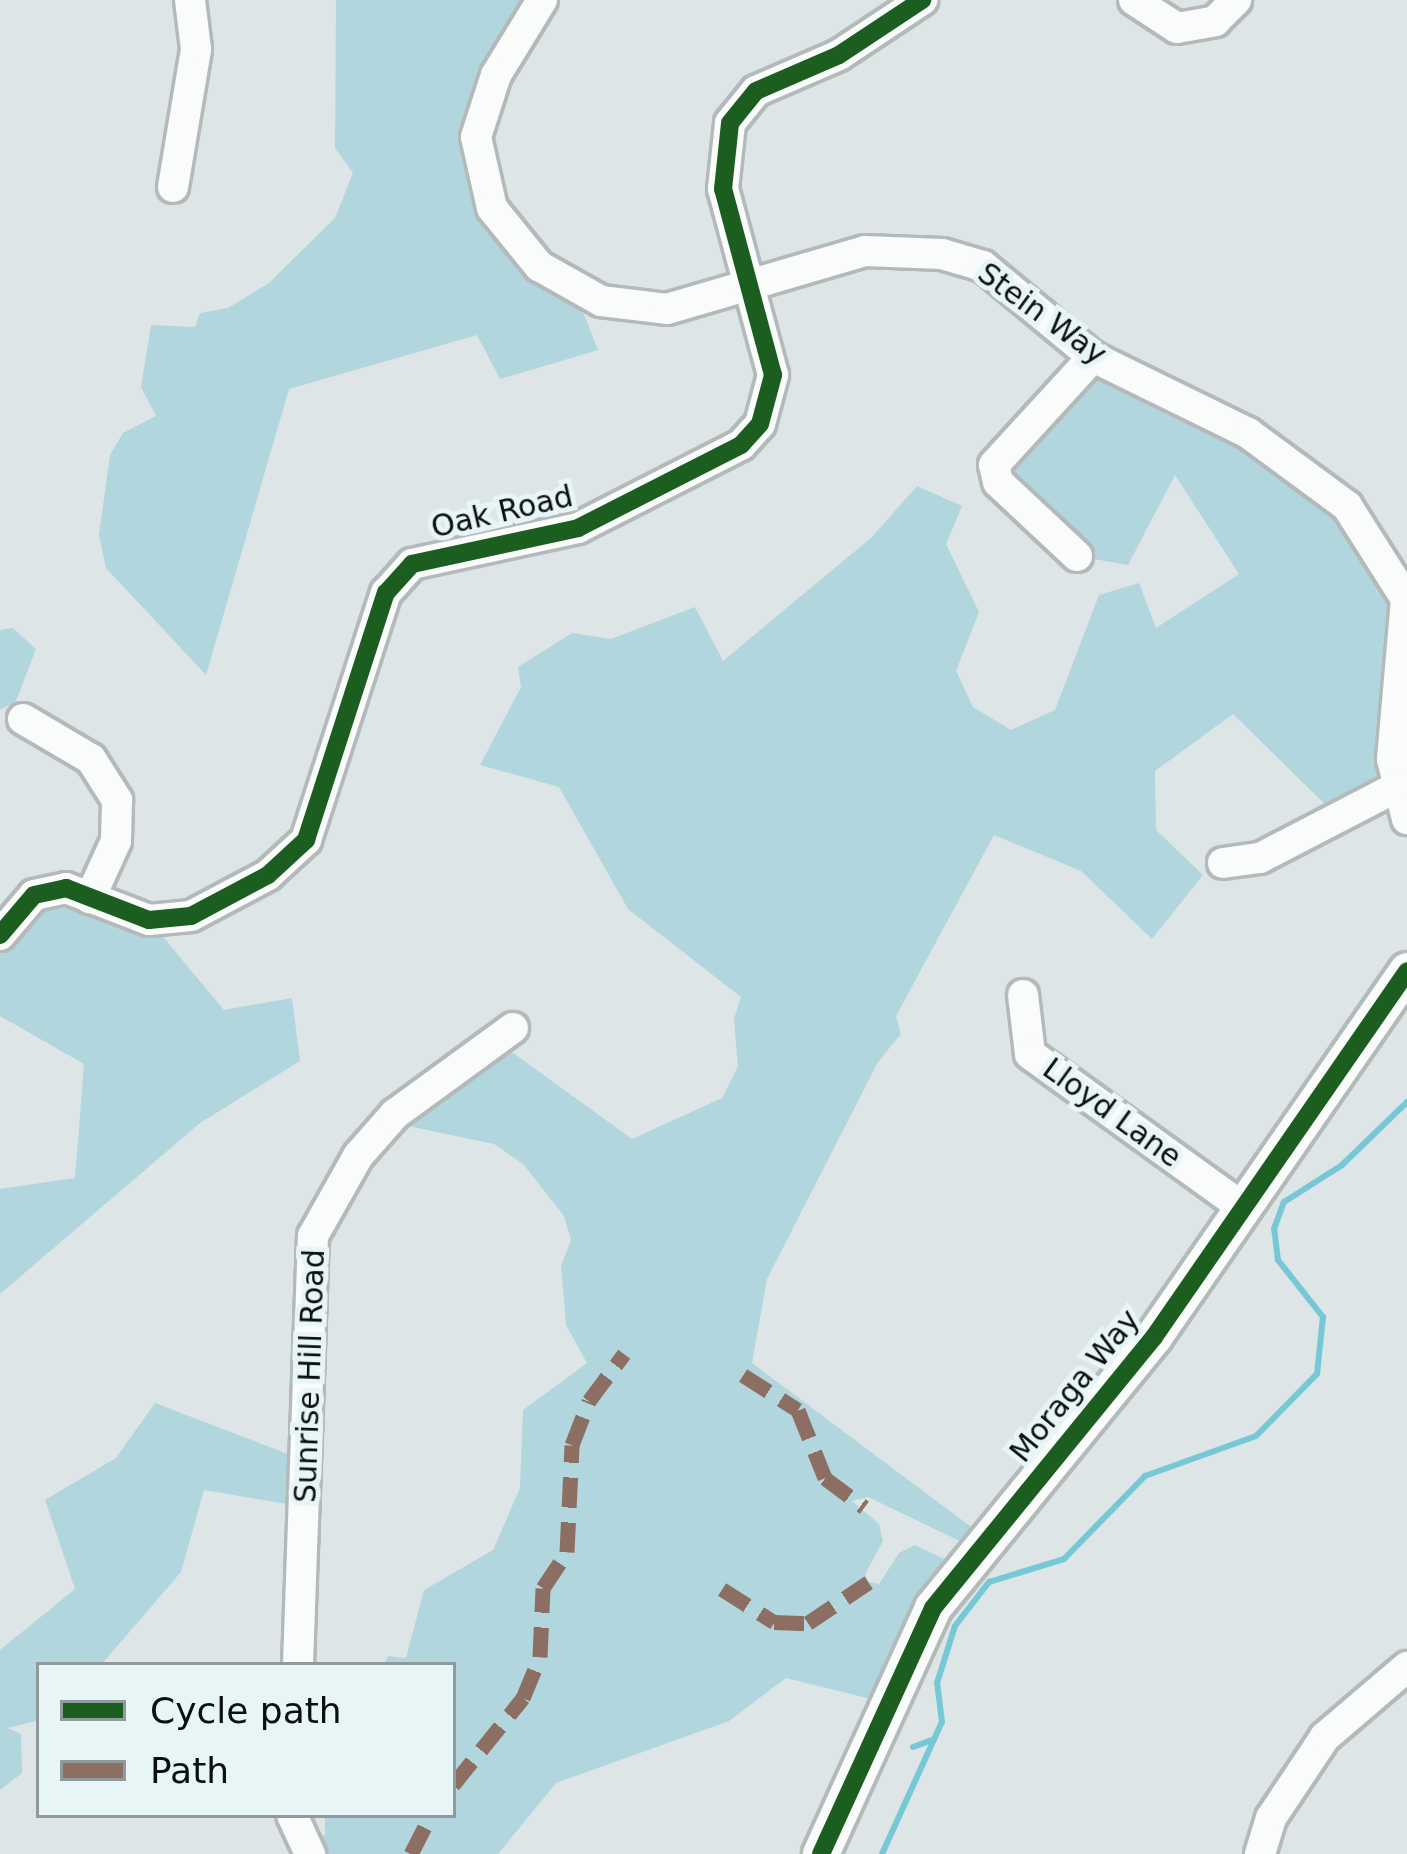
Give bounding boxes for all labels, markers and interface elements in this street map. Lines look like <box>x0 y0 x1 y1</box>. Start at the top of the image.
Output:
street label: Stein Way <box>971 255 1113 373</box>
street label: Oak Road <box>428 478 576 546</box>
street label: Lloyd Lane <box>1036 1051 1188 1175</box>
street label: Sunrise Hill Road <box>288 1249 332 1503</box>
street label: Moraga Way <box>1003 1302 1147 1470</box>
legend <box>36 1662 456 1818</box>
text: Cycle path <box>150 1690 342 1731</box>
text: Path <box>150 1750 229 1791</box>

